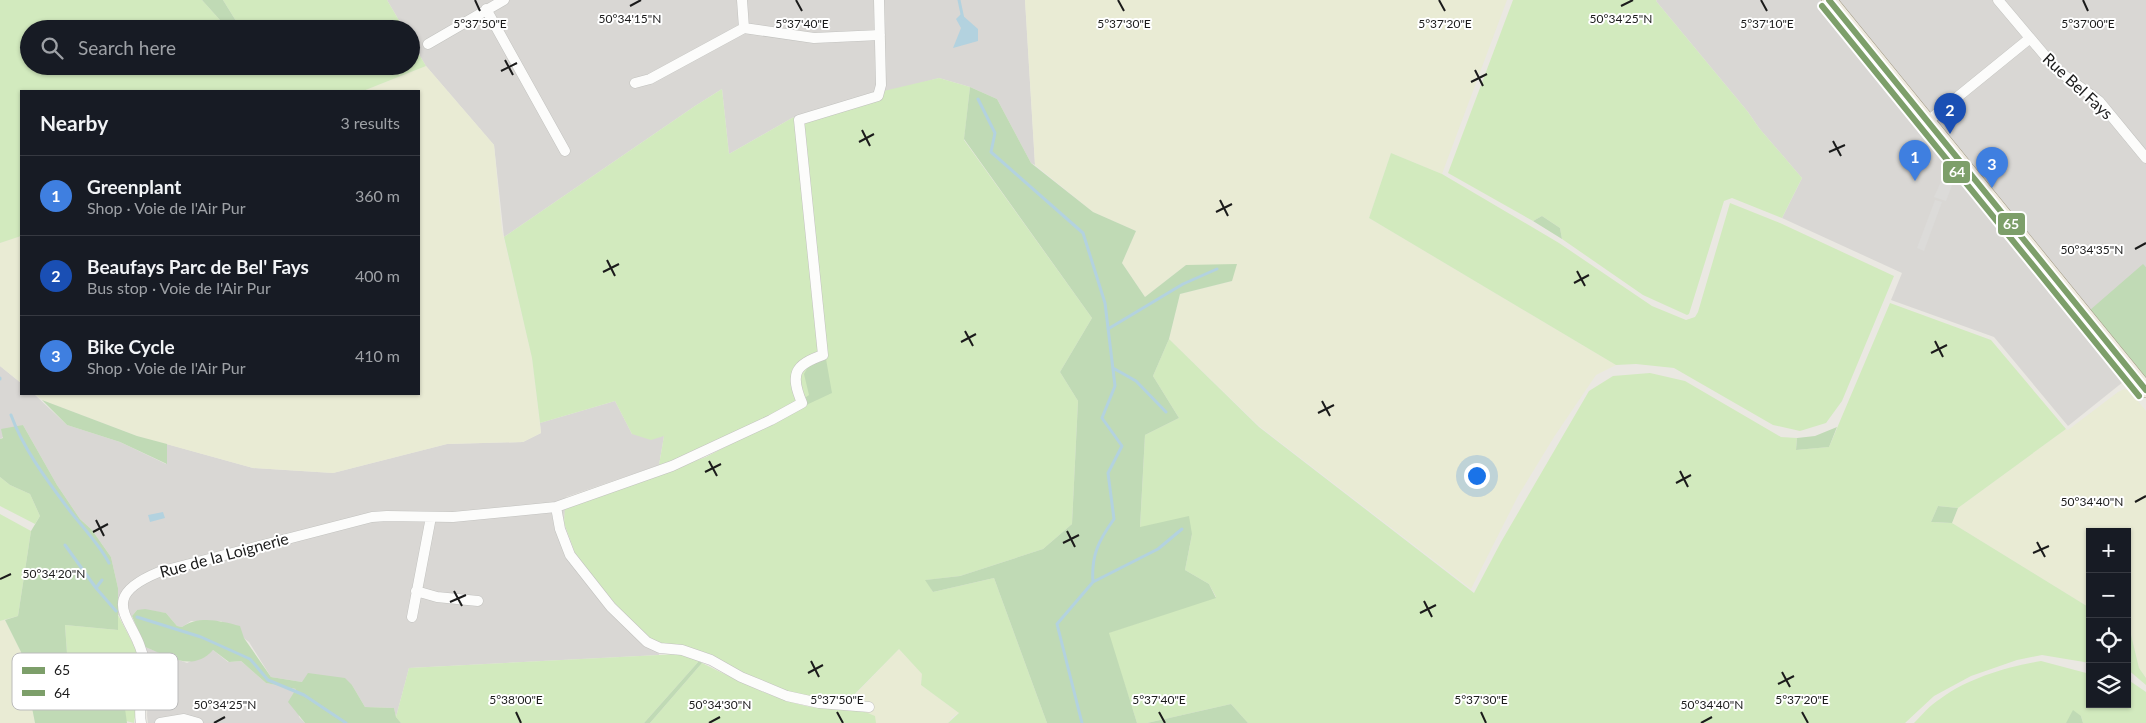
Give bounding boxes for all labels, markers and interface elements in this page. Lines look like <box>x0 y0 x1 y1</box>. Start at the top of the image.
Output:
text: 50°34'15"N <box>599 11 661 26</box>
text: 50°34'25"N <box>1590 11 1652 26</box>
text: 5°37'50"E <box>453 16 507 31</box>
text: 5°37'40"E <box>775 16 829 31</box>
text: 5°37'30"E <box>1097 16 1151 31</box>
text: 5°37'20"E <box>1418 16 1472 31</box>
text: 5°37'10"E <box>1740 16 1794 31</box>
text: 5°37'00"E <box>2061 16 2115 31</box>
search box <box>20 20 420 75</box>
icon: search <box>38 34 66 62</box>
text: Search here <box>78 36 176 59</box>
street label: Rue Bel Fays <box>2040 49 2117 123</box>
pin: 2 <box>1934 93 1966 134</box>
text: Nearby <box>40 110 108 135</box>
text: 3 results <box>340 113 400 132</box>
pin: 1 <box>1899 140 1931 181</box>
pin: 3 <box>1976 147 2008 188</box>
line badge: 64 <box>1942 160 1971 184</box>
text: 64 <box>1949 163 1965 180</box>
text: Greenplant <box>87 175 181 198</box>
text: 1 <box>51 186 61 205</box>
text: 360 m <box>355 186 400 205</box>
text: Shop · Voie de l'Air Pur <box>87 198 246 217</box>
line badge: 65 <box>1997 212 2026 236</box>
text: 65 <box>2003 215 2019 232</box>
text: 50°34'35"N <box>2061 242 2123 257</box>
text: Beaufays Parc de Bel' Fays <box>87 255 309 278</box>
text: 2 <box>51 266 61 285</box>
text: 400 m <box>355 266 400 285</box>
text: Bus stop · Voie de l'Air Pur <box>87 278 271 297</box>
text: Bike Cycle <box>87 335 175 358</box>
text: 3 <box>51 346 61 365</box>
text: 410 m <box>355 346 400 365</box>
text: Shop · Voie de l'Air Pur <box>87 358 246 377</box>
your location <box>1464 463 1490 489</box>
text: 50°34'40"N <box>2061 494 2123 509</box>
street label: Rue de la Loignerie <box>157 528 290 581</box>
map controls <box>2086 528 2131 708</box>
button: + <box>2086 528 2131 573</box>
text: 50°34'20"N <box>23 566 85 581</box>
button: − <box>2086 573 2131 618</box>
button: locate <box>2086 618 2131 663</box>
legend <box>12 653 178 710</box>
text: 65 <box>54 661 70 678</box>
button: layers <box>2086 663 2131 708</box>
text: 64 <box>54 684 70 701</box>
text: 5°38'00"E <box>489 692 543 707</box>
text: 5°37'50"E <box>810 692 864 707</box>
text: 5°37'40"E <box>1132 692 1186 707</box>
text: 5°37'30"E <box>1454 692 1508 707</box>
text: 5°37'20"E <box>1775 692 1829 707</box>
text: 50°34'25"N <box>194 697 256 712</box>
text: 50°34'30"N <box>689 697 751 712</box>
text: 50°34'40"N <box>1681 697 1743 712</box>

